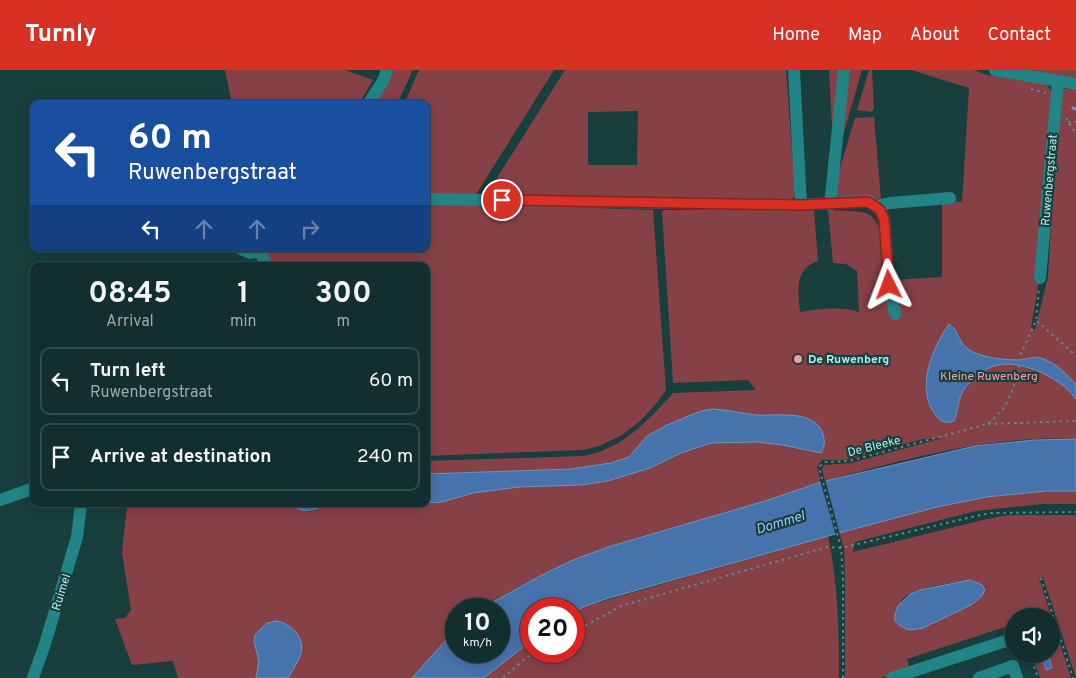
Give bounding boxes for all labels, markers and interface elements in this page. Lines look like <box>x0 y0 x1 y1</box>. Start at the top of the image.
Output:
text: Turnly <box>25 20 97 50</box>
text: Home <box>772 24 820 47</box>
text: Map <box>848 24 882 47</box>
text: About <box>910 24 959 47</box>
text: Contact <box>987 24 1051 47</box>
text: 60 m <box>128 117 212 161</box>
icon: left <box>45 120 110 185</box>
street label: Ruwenbergstraat <box>1038 134 1062 227</box>
text: Ruwenbergstraat <box>128 160 297 187</box>
pin <box>481 179 523 221</box>
icon: arrive <box>488 186 516 214</box>
icon: left <box>137 215 165 243</box>
icon: ahead <box>190 215 218 243</box>
icon: ahead <box>243 215 271 243</box>
icon: right <box>296 215 324 243</box>
position arrow <box>862 258 914 310</box>
text: 08:45 <box>88 276 172 313</box>
text: 1 <box>237 276 249 313</box>
text: 300 <box>315 276 372 313</box>
text: Arrival <box>106 312 154 332</box>
text: min <box>230 312 257 332</box>
text: m <box>336 312 350 332</box>
place label: De Ruwenberg <box>808 352 889 368</box>
marker: De Ruwenberg <box>792 353 804 365</box>
text: Turn left <box>90 359 166 383</box>
icon: left <box>47 367 75 395</box>
text: 60 m <box>369 369 413 393</box>
park label: Kleine Ruwenberg <box>940 369 1038 385</box>
text: Ruwenbergstraat <box>90 383 213 403</box>
street label: De Bleeke <box>846 433 902 461</box>
icon: arrive <box>47 443 75 471</box>
text: Arrive at destination <box>90 445 271 469</box>
text: 240 m <box>357 445 413 469</box>
water label: Dommel <box>754 508 808 539</box>
street label: Ruimel <box>49 572 75 613</box>
speed limit sign: 20 <box>520 598 585 663</box>
text: 10 <box>464 608 491 640</box>
map controls <box>1005 608 1060 663</box>
button: sound <box>1005 608 1060 663</box>
text: km/h <box>463 635 492 651</box>

